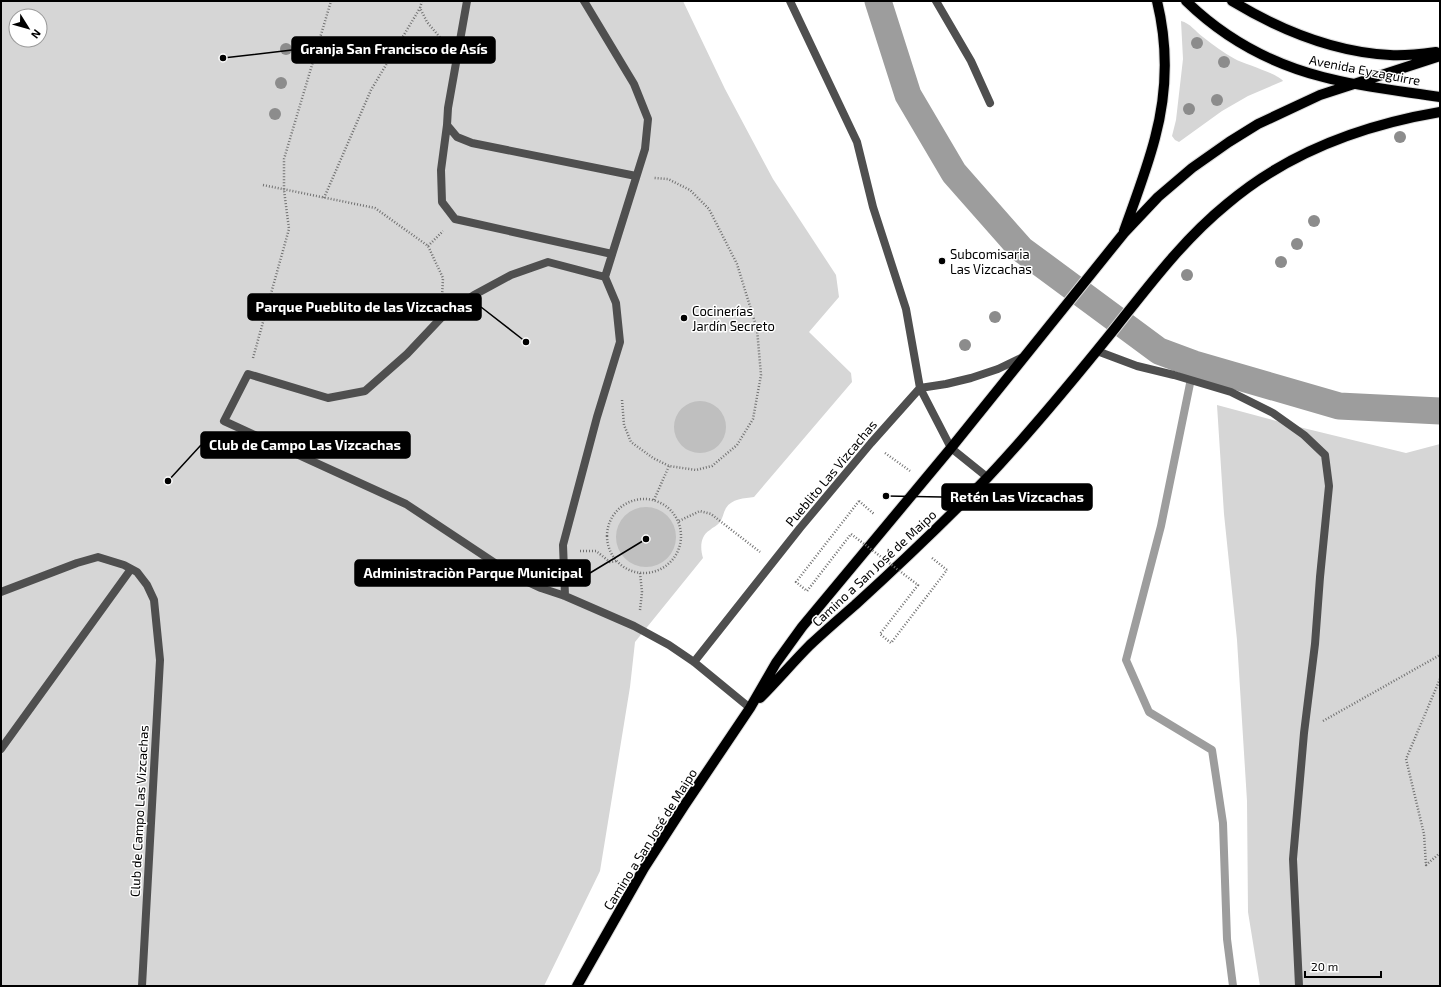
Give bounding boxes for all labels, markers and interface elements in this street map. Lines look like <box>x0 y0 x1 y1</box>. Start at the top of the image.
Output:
north arrow <box>8 8 48 48</box>
text: N <box>29 27 44 41</box>
callout: Granja San Francisco de Asís <box>292 37 495 63</box>
text: Granja San Francisco de Asís <box>300 40 488 57</box>
street label: Avenida Eyzaguirre <box>1308 51 1422 89</box>
place label: Subcomisaria Las Vizcachas <box>950 246 1032 277</box>
marker: Subcomisaria Las Vizcachas <box>937 256 947 266</box>
callout: Parque Pueblito de las Vizcachas <box>248 294 481 320</box>
text: Parque Pueblito de las Vizcachas <box>256 298 472 315</box>
place label: Cocinerías Jardín Secreto <box>692 303 775 334</box>
marker: Cocinerías Jardín Secreto <box>679 313 689 323</box>
street label: Pueblito Las Vizcachas <box>782 417 880 529</box>
callout: Club de Campo Las Vizcachas <box>201 432 410 458</box>
text: Club de Campo Las Vizcachas <box>209 436 401 453</box>
callout: Retén Las Vizcachas <box>942 484 1092 510</box>
text: Retén Las Vizcachas <box>950 488 1084 505</box>
street label: Camino a San José de Maipo <box>809 506 939 630</box>
callout: Administraciòn Parque Municipal <box>355 560 590 586</box>
text: Administraciòn Parque Municipal <box>363 564 583 581</box>
street label: Club de Campo Las Vizcachas <box>127 725 151 897</box>
street label: Camino a San José de Maipo <box>600 765 700 913</box>
scale bar <box>1305 953 1381 979</box>
text: 20 m <box>1311 959 1338 973</box>

